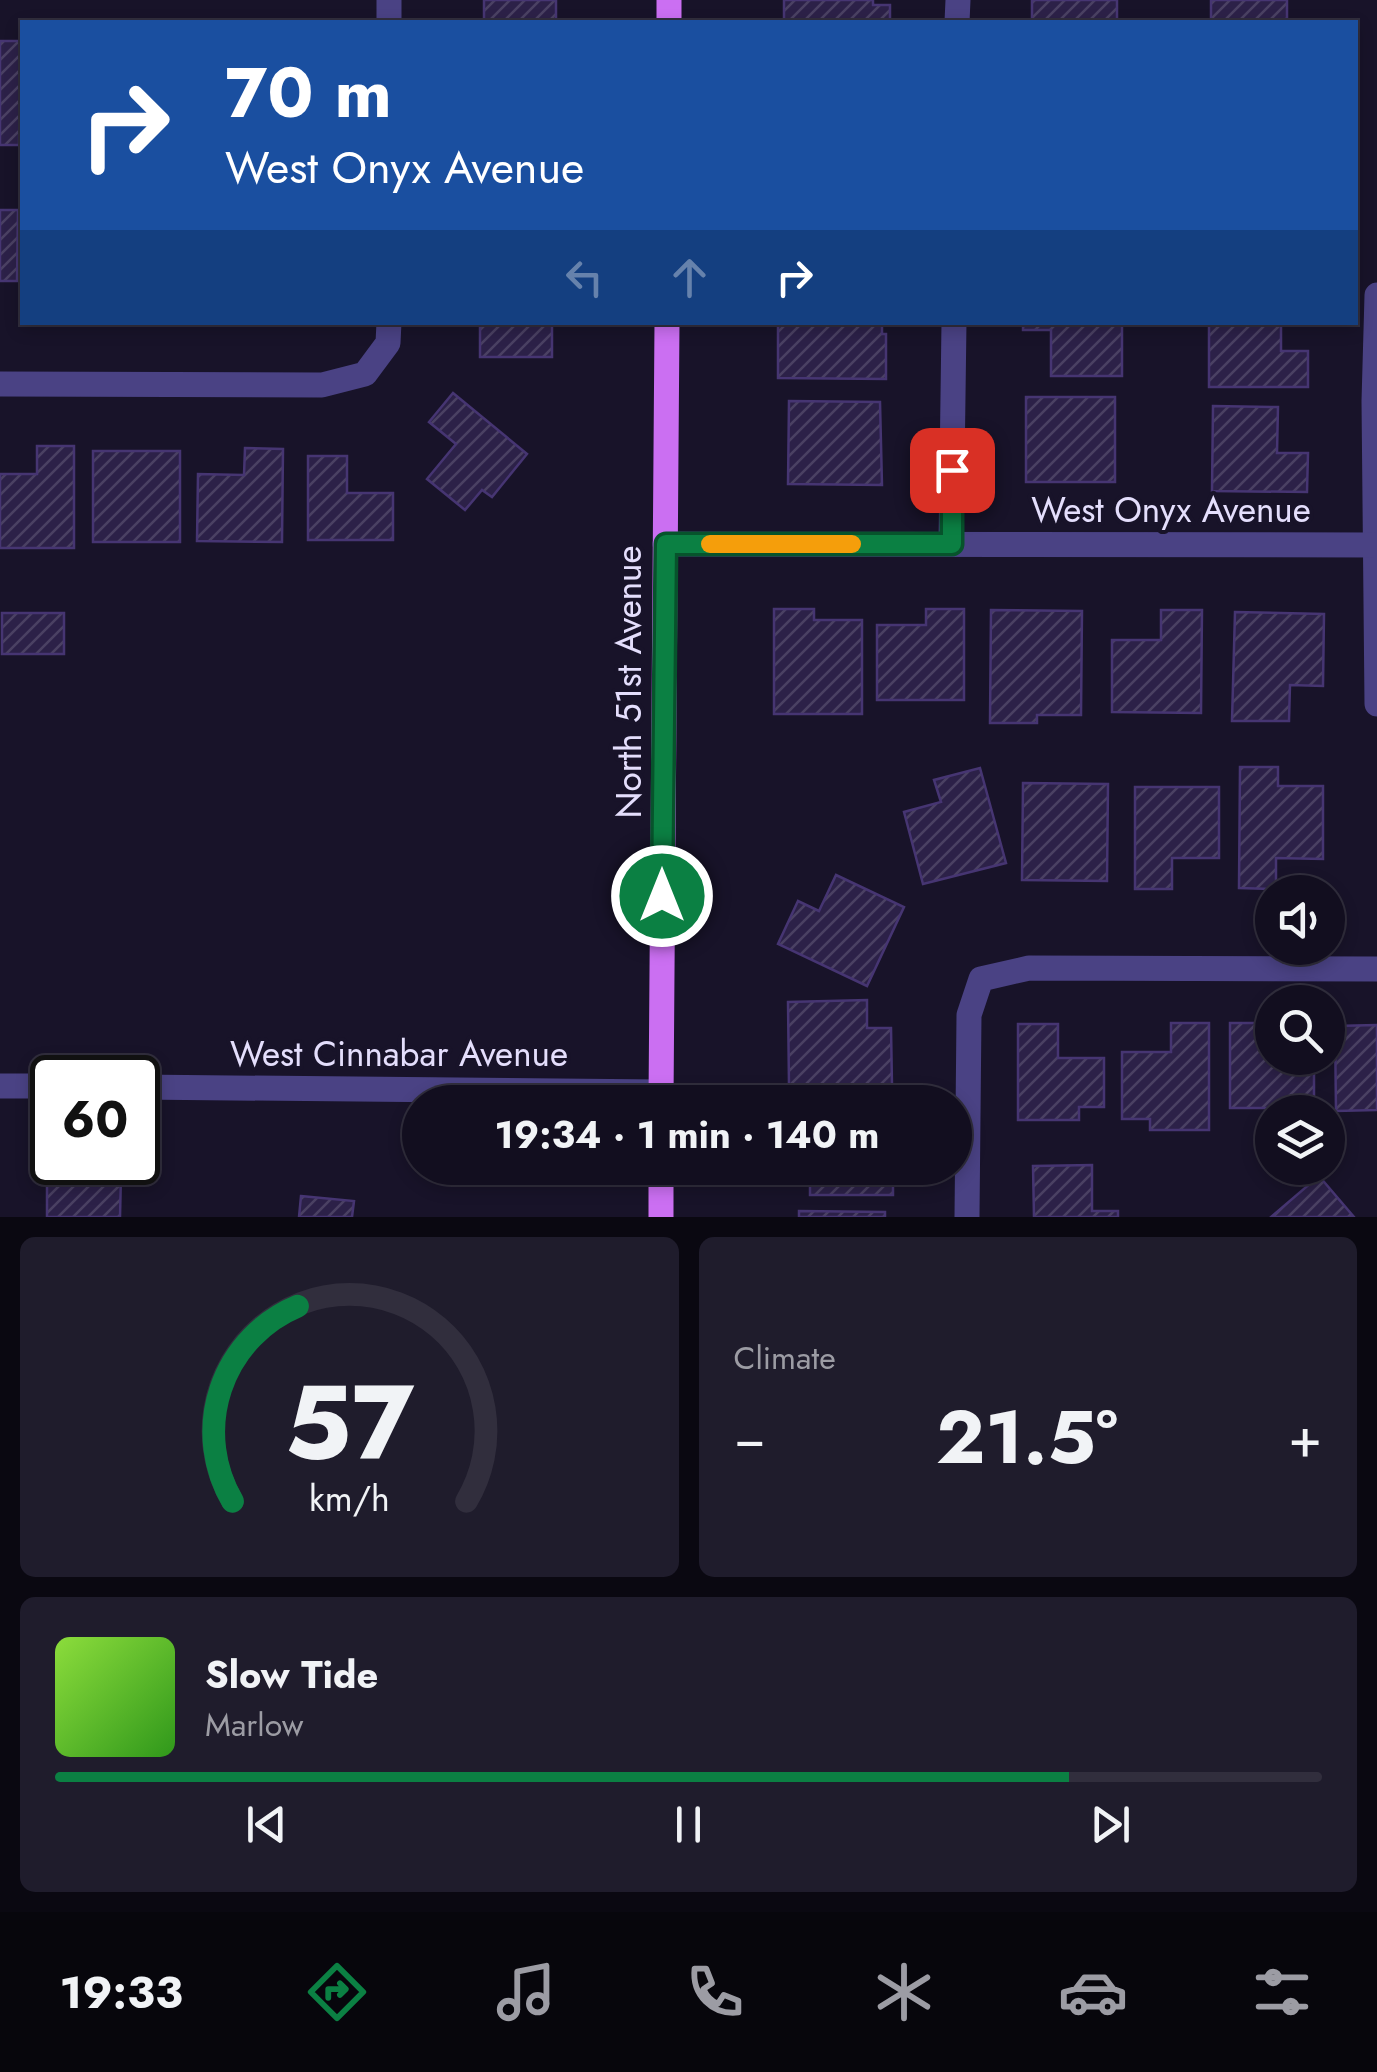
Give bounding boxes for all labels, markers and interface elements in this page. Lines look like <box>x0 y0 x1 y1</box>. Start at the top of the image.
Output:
text: 70 m <box>225 42 392 143</box>
icon: right <box>60 60 190 190</box>
text: West Onyx Avenue <box>225 135 584 200</box>
icon: left <box>557 250 612 305</box>
icon: ahead <box>662 250 717 305</box>
icon: right <box>767 250 822 305</box>
pin <box>910 428 995 513</box>
icon: arrive <box>925 443 980 498</box>
street label: West Onyx Avenue <box>1031 485 1311 535</box>
street label: North 51st Avenue <box>604 545 654 819</box>
position arrow <box>610 844 714 948</box>
map controls <box>1255 875 1345 1185</box>
button: sound <box>1255 875 1345 965</box>
button: search <box>1255 985 1345 1075</box>
street label: West Cinnabar Avenue <box>230 1029 568 1079</box>
speed limit sign: 60 <box>30 1055 160 1185</box>
button: layers <box>1255 1095 1345 1185</box>
text: 19:34 · 1 min · 140 m <box>494 1107 880 1162</box>
text: Climate <box>734 1335 836 1381</box>
text: 57 <box>284 1348 414 1498</box>
text: 21.5° <box>936 1383 1118 1491</box>
text: − <box>734 1398 766 1478</box>
text: + <box>1288 1398 1322 1478</box>
text: km/h <box>309 1473 390 1524</box>
text: Slow Tide <box>205 1647 378 1702</box>
text: Marlow <box>205 1702 303 1748</box>
icon: previous <box>239 1797 294 1852</box>
icon: pause <box>661 1797 716 1852</box>
icon: next <box>1083 1797 1138 1852</box>
icon: directions <box>302 1957 372 2027</box>
icon: music <box>491 1957 561 2027</box>
icon: phone <box>680 1957 750 2027</box>
icon: climate <box>869 1957 939 2027</box>
icon: car <box>1058 1957 1128 2027</box>
icon: filters <box>1247 1957 1317 2027</box>
text: 19:33 <box>60 1960 183 2025</box>

